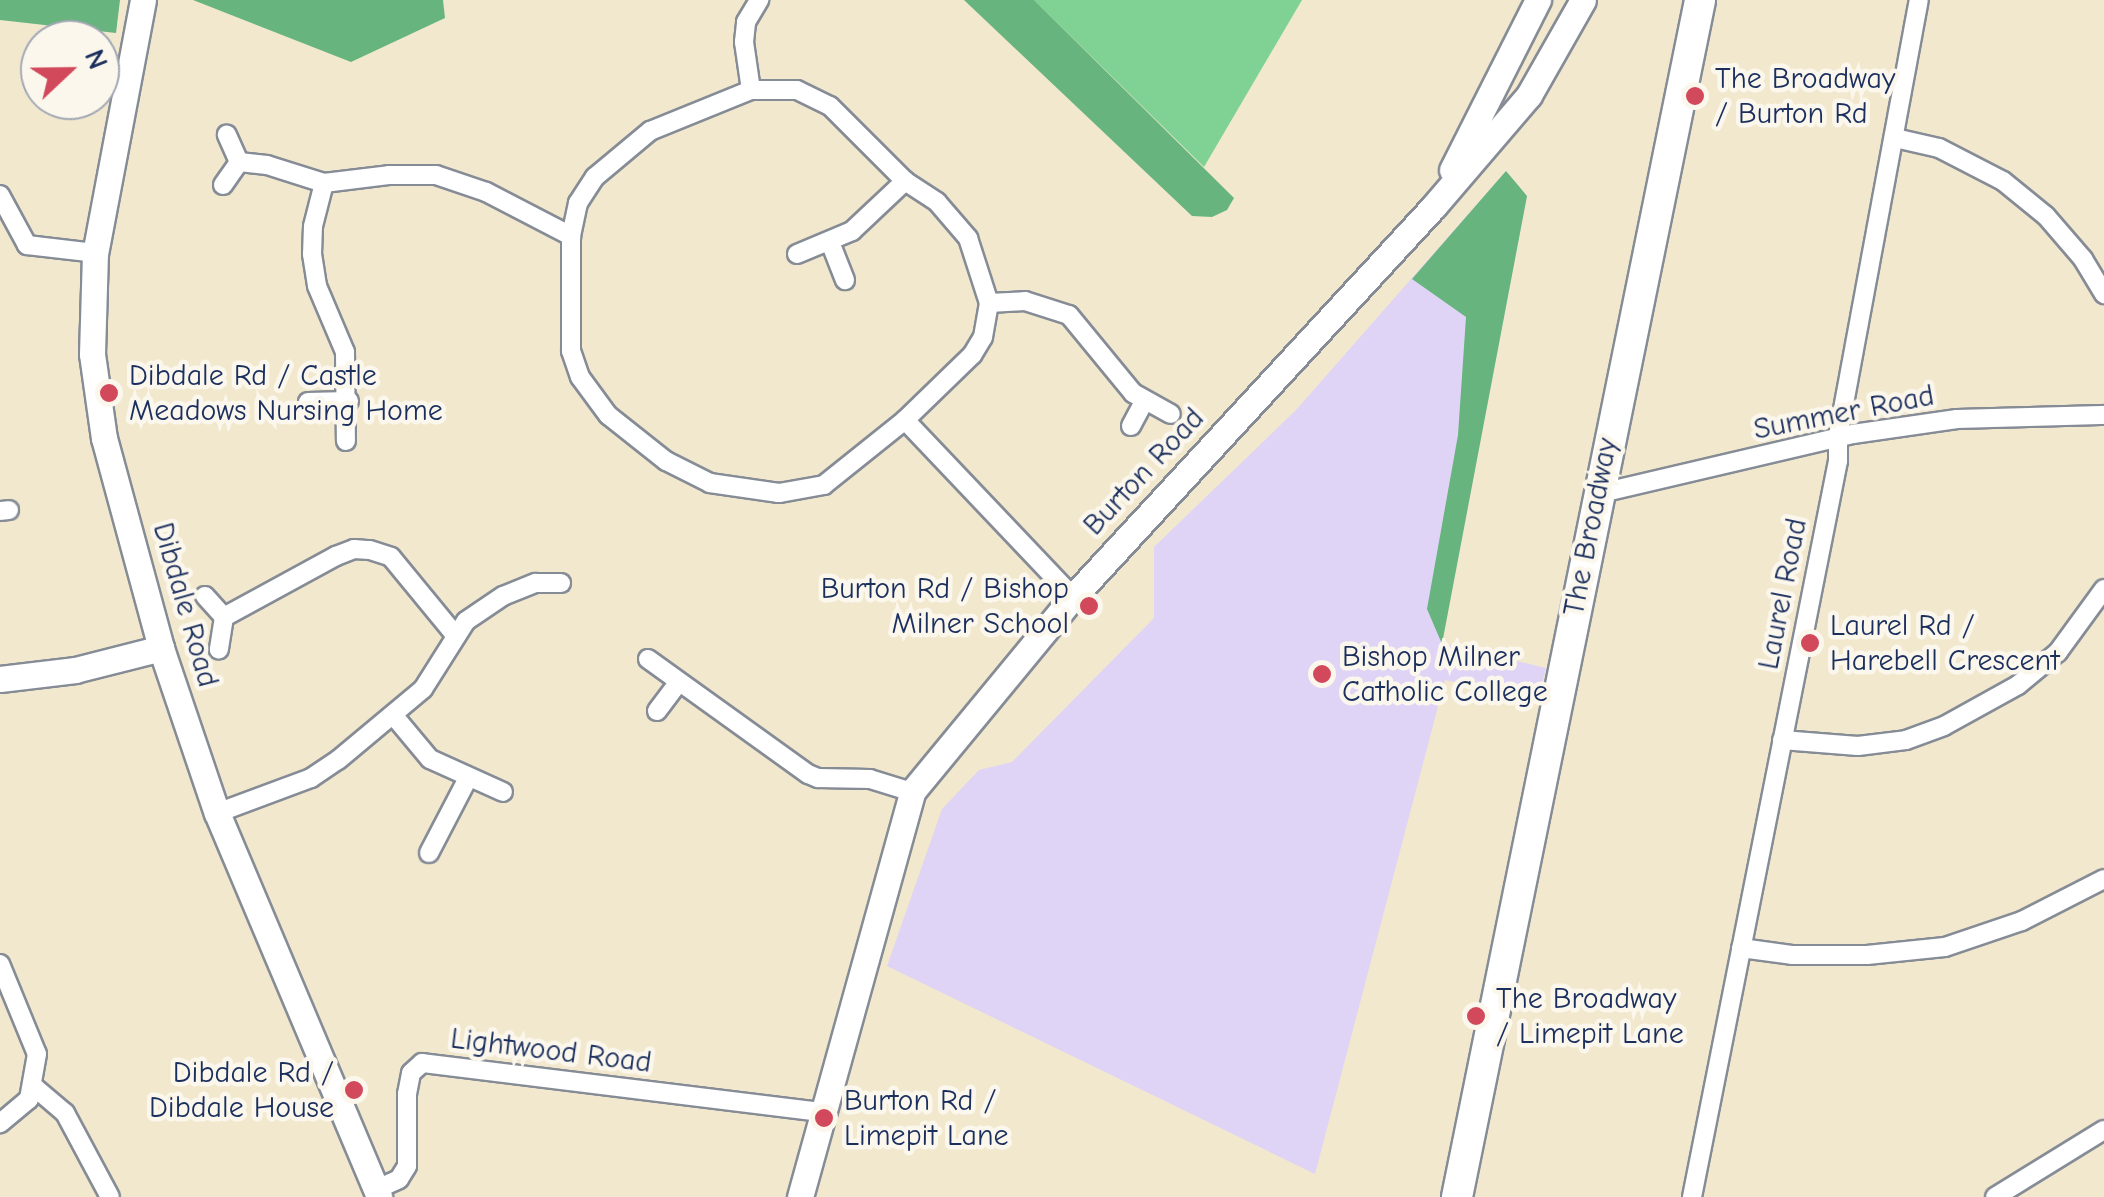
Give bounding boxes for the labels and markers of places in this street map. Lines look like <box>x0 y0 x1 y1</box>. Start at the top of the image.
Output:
place label: The Broadway / Burton Rd <box>1715 61 1895 132</box>
marker: The Broadway / Burton Rd <box>1684 85 1706 107</box>
place label: Dibdale Rd / Castle Meadows Nursing Home <box>129 358 443 428</box>
marker: Dibdale Rd / Castle Meadows Nursing Home <box>98 382 120 404</box>
place label: Burton Rd / Bishop Milner School <box>821 571 1069 642</box>
marker: Burton Rd / Bishop Milner School <box>1078 595 1100 617</box>
place label: Laurel Rd / Harebell Crescent <box>1830 608 2060 678</box>
marker: Laurel Rd / Harebell Crescent <box>1799 632 1821 654</box>
place label: Bishop Milner Catholic College <box>1342 639 1548 710</box>
marker: Bishop Milner Catholic College <box>1311 663 1333 685</box>
place label: The Broadway / Limepit Lane <box>1496 981 1684 1052</box>
marker: The Broadway / Limepit Lane <box>1465 1005 1487 1027</box>
place label: Dibdale Rd / Dibdale House <box>149 1055 334 1126</box>
marker: Dibdale Rd / Dibdale House <box>343 1079 365 1101</box>
place label: Burton Rd / Limepit Lane <box>844 1083 1009 1154</box>
marker: Burton Rd / Limepit Lane <box>813 1107 835 1129</box>

